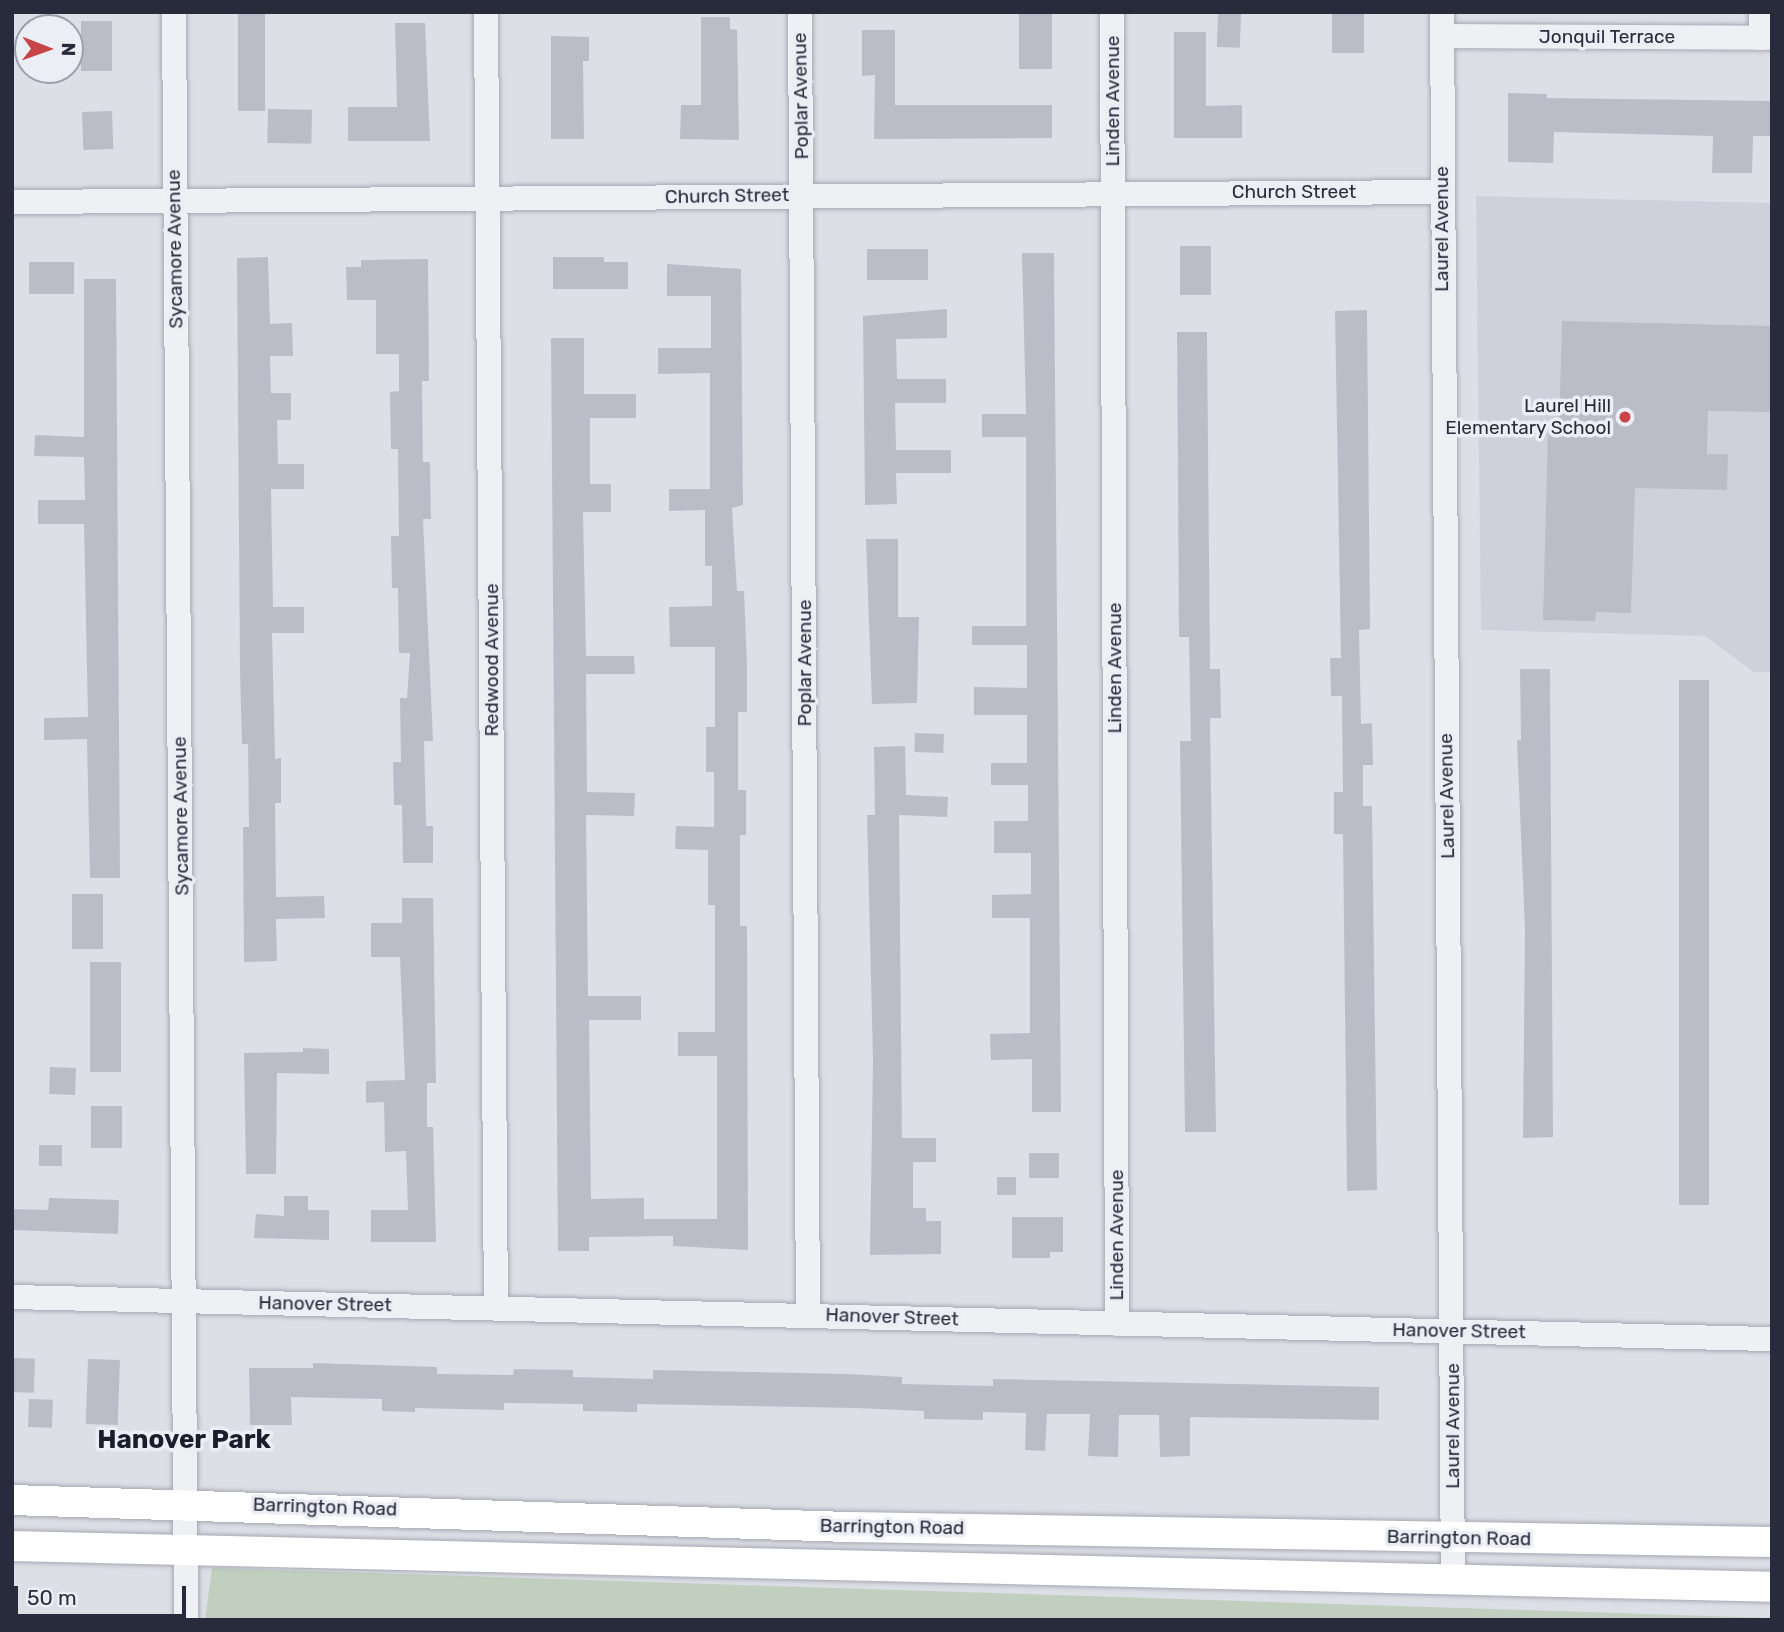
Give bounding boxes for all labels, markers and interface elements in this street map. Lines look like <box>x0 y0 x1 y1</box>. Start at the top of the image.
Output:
north arrow <box>14 14 84 84</box>
street label: Jonquil Terrace <box>1539 26 1675 48</box>
street label: Poplar Avenue <box>788 32 814 160</box>
street label: Linden Avenue <box>1102 35 1124 167</box>
text: N <box>57 42 80 56</box>
street label: Laurel Avenue <box>1431 166 1453 292</box>
street label: Sycamore Avenue <box>162 169 188 329</box>
street label: Church Street <box>1232 181 1356 203</box>
street label: Church Street <box>665 184 789 208</box>
place label: Laurel Hill Elementary School <box>1445 395 1611 439</box>
marker: Laurel Hill Elementary School <box>1617 409 1633 425</box>
street label: Redwood Avenue <box>481 583 503 737</box>
street label: Poplar Avenue <box>794 599 816 727</box>
street label: Linden Avenue <box>1104 602 1126 734</box>
street label: Laurel Avenue <box>1435 733 1459 859</box>
street label: Sycamore Avenue <box>168 736 194 896</box>
street label: Linden Avenue <box>1106 1169 1128 1301</box>
street label: Hanover Street <box>258 1291 392 1317</box>
street label: Hanover Street <box>825 1303 959 1331</box>
street label: Hanover Street <box>1392 1318 1526 1344</box>
street label: Laurel Avenue <box>1442 1363 1464 1489</box>
district label: Hanover Park <box>97 1424 271 1456</box>
street label: Barrington Road <box>252 1493 398 1521</box>
street label: Barrington Road <box>820 1514 964 1540</box>
street label: Barrington Road <box>1387 1525 1531 1551</box>
scale bar <box>18 1572 189 1616</box>
text: 50 m <box>27 1585 77 1610</box>

